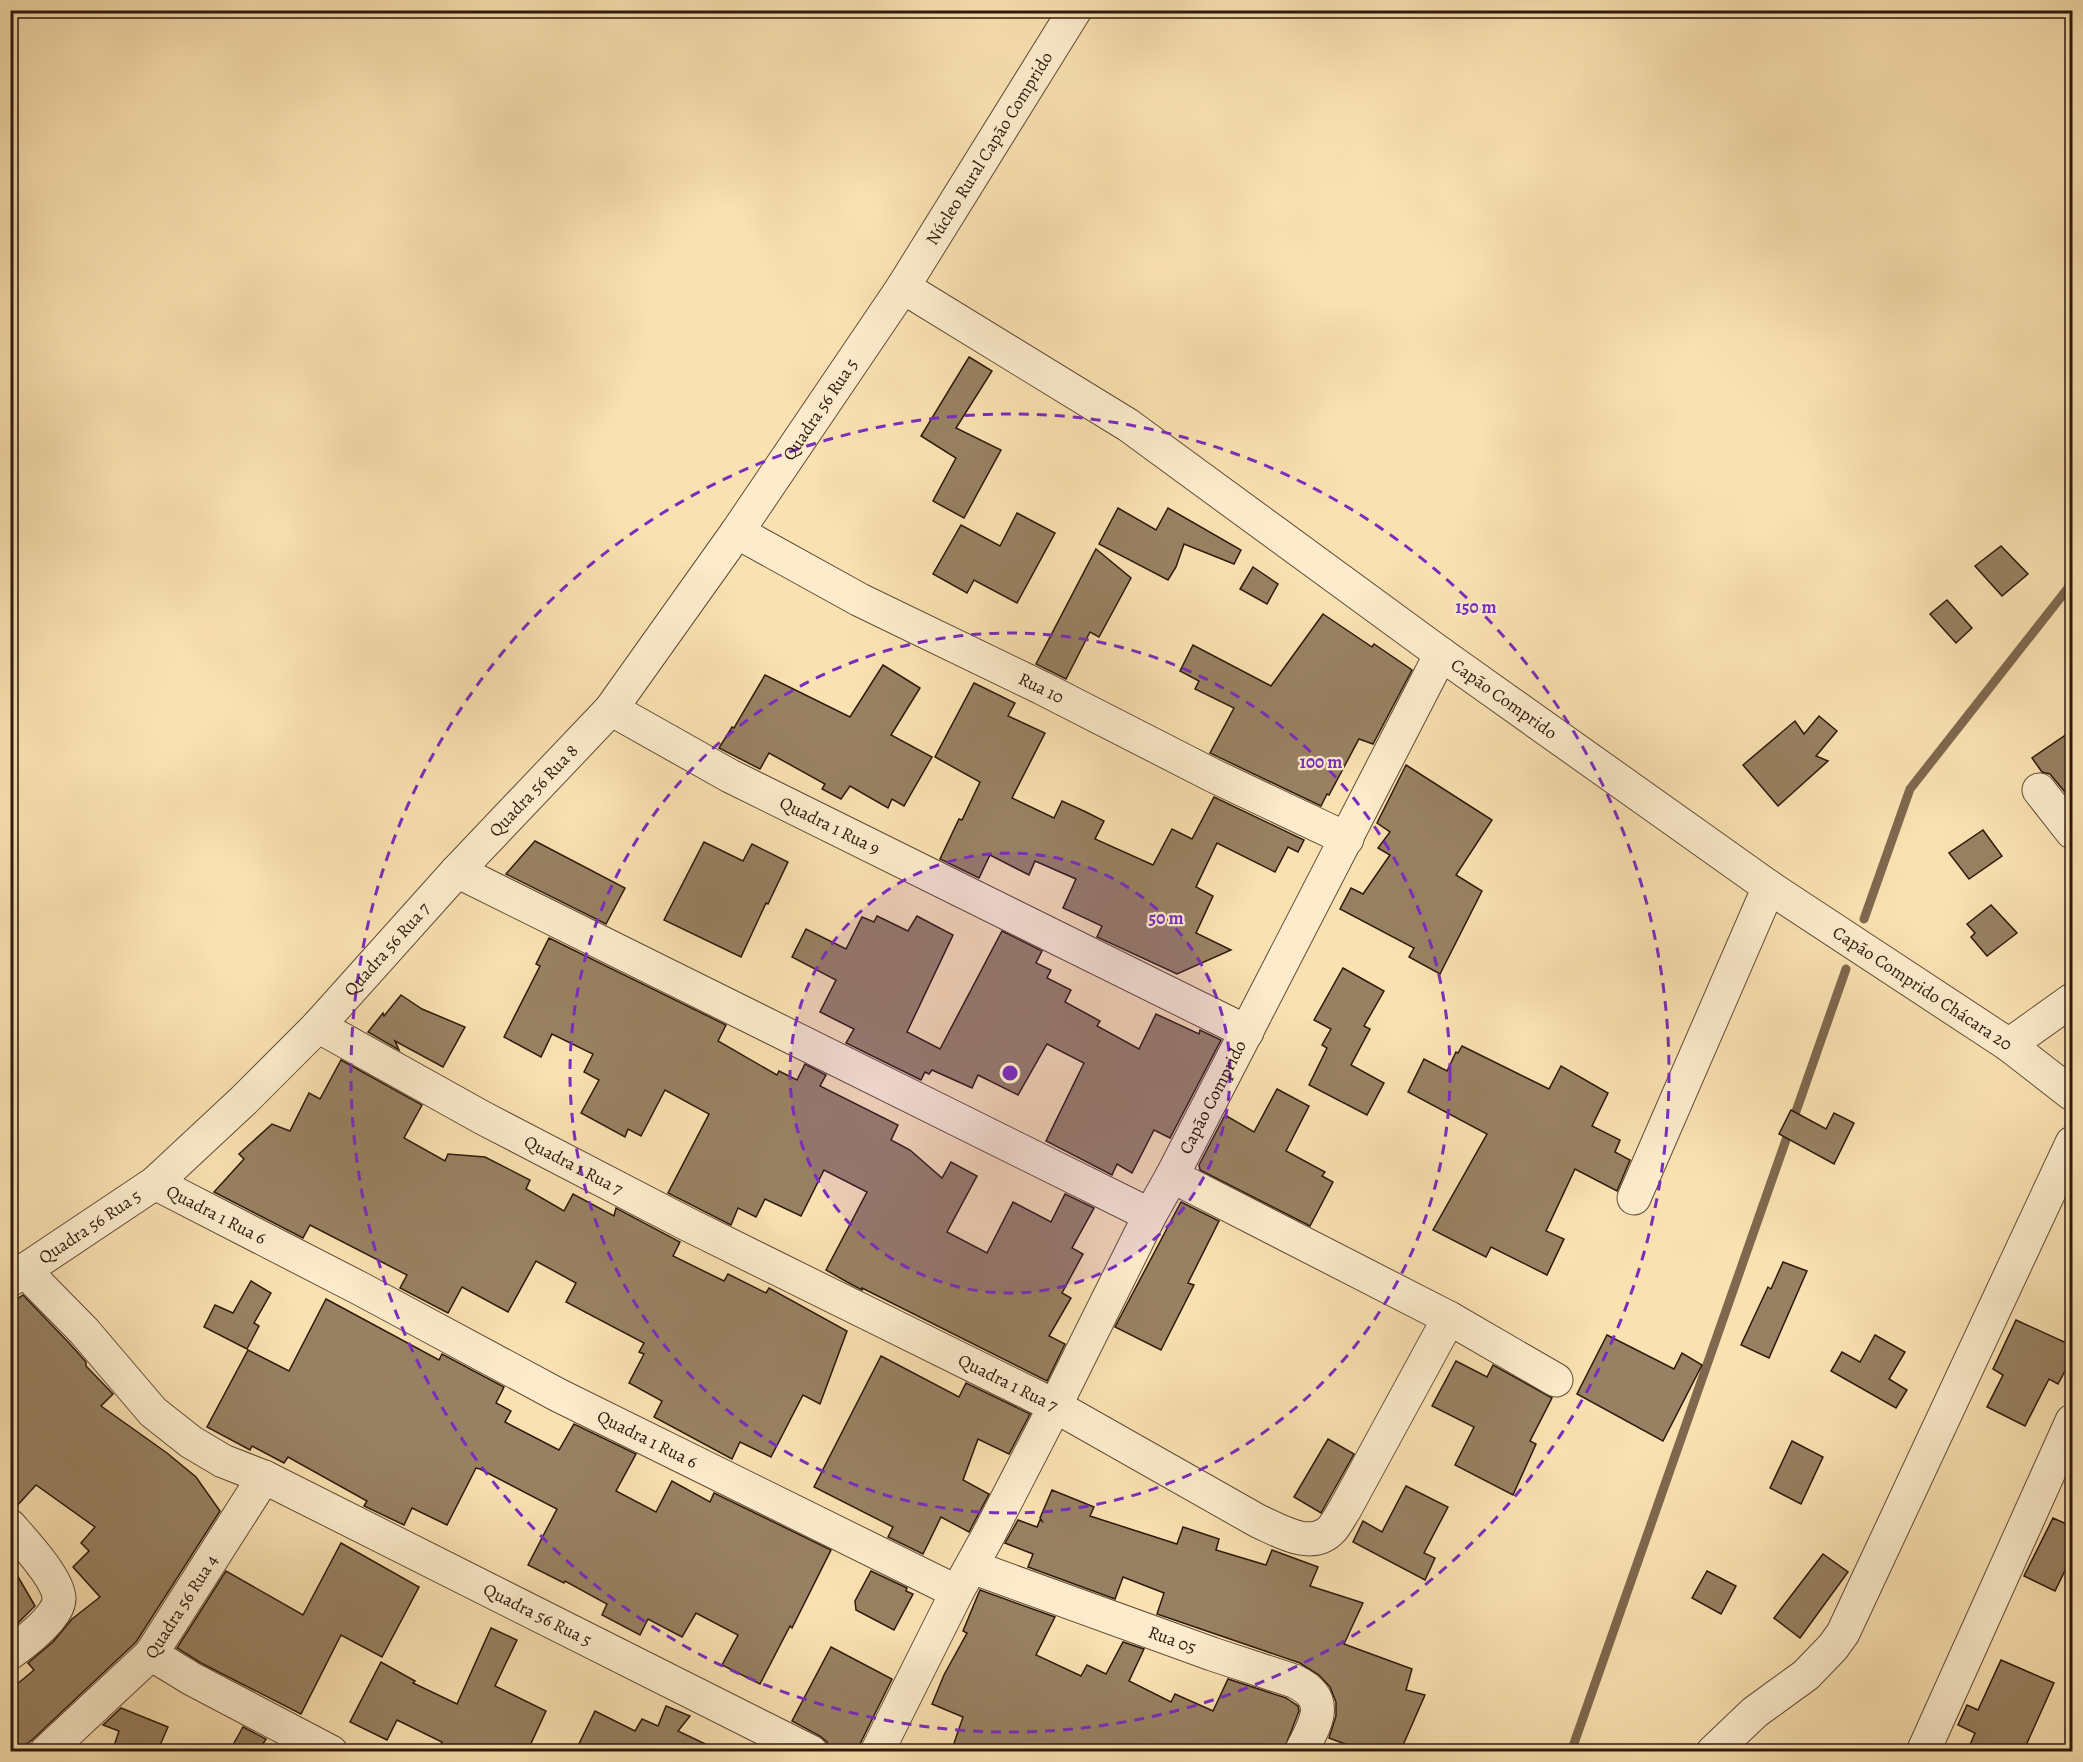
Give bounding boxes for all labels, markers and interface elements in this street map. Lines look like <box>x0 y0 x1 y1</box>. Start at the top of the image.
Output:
street label: Núcleo Rural Capão Comprido <box>920 47 1058 250</box>
street label: Quadra 56 Rua 5 <box>777 353 863 465</box>
text: 150 m <box>1455 595 1497 619</box>
street label: Capão Comprido <box>1446 653 1562 745</box>
street label: Rua 10 <box>1015 666 1068 709</box>
street label: Quadra 56 Rua 8 <box>484 739 583 842</box>
text: 100 m <box>1300 750 1342 774</box>
street label: Quadra 1 Rua 9 <box>776 790 884 860</box>
street label: Quadra 56 Rua 7 <box>338 897 436 1001</box>
text: 50 m <box>1149 906 1183 930</box>
street label: Capão Comprido Chácara 20 <box>1828 920 2017 1056</box>
street label: Capão Comprido <box>1173 1036 1252 1158</box>
centre of rings <box>1000 1063 1020 1083</box>
street label: Quadra 1 Rua 7 <box>520 1129 628 1201</box>
street label: Quadra 1 Rua 6 <box>162 1179 270 1250</box>
street label: Quadra 56 Rua 5 <box>34 1184 146 1270</box>
street label: Quadra 1 Rua 7 <box>954 1348 1062 1418</box>
street label: Quadra 1 Rua 6 <box>593 1404 702 1474</box>
street label: Quadra 56 Rua 4 <box>139 1550 223 1663</box>
street label: Quadra 56 Rua 5 <box>479 1577 596 1652</box>
street label: Rua 05 <box>1145 1620 1200 1659</box>

